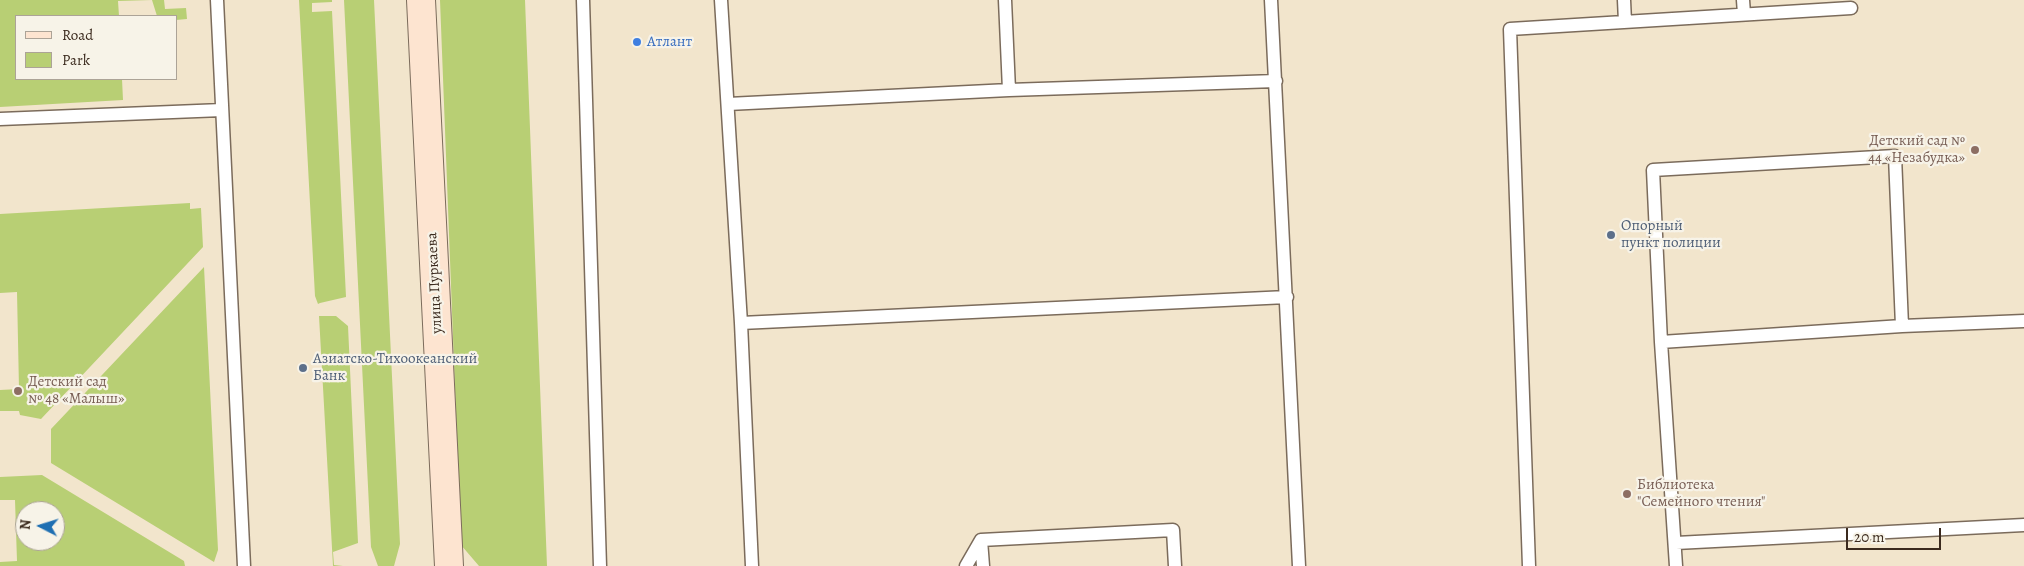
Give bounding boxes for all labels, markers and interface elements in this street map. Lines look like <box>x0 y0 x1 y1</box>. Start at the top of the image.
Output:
legend <box>15 15 178 80</box>
text: Road <box>62 25 93 45</box>
place label: Атлант <box>647 33 692 51</box>
marker: Атлант <box>631 36 643 48</box>
text: Park <box>62 50 90 70</box>
place label: Детский сад № 44 «Незабудка» <box>1868 132 1965 167</box>
marker: Детский сад № 44 «Незабудка» <box>1969 144 1981 156</box>
place label: Опорный пункт полиции <box>1621 217 1721 252</box>
marker: Опорный пункт полиции <box>1605 229 1617 241</box>
street label: улица Пуркаева <box>423 232 447 334</box>
place label: Азиатско-Тихоокеанский Банк <box>313 350 477 385</box>
marker: Азиатско-Тихоокеанский Банк <box>297 362 309 374</box>
place label: Детский сад № 48 «Малыш» <box>28 373 124 408</box>
marker: Детский сад № 48 «Малыш» <box>12 385 24 397</box>
place label: Библиотека "Семейного чтения" <box>1637 476 1765 511</box>
marker: Библиотека "Семейного чтения" <box>1621 488 1633 500</box>
north arrow <box>15 501 65 551</box>
scale bar <box>1849 518 1944 550</box>
text: N <box>16 519 35 531</box>
text: 20 m <box>1854 527 1885 547</box>

